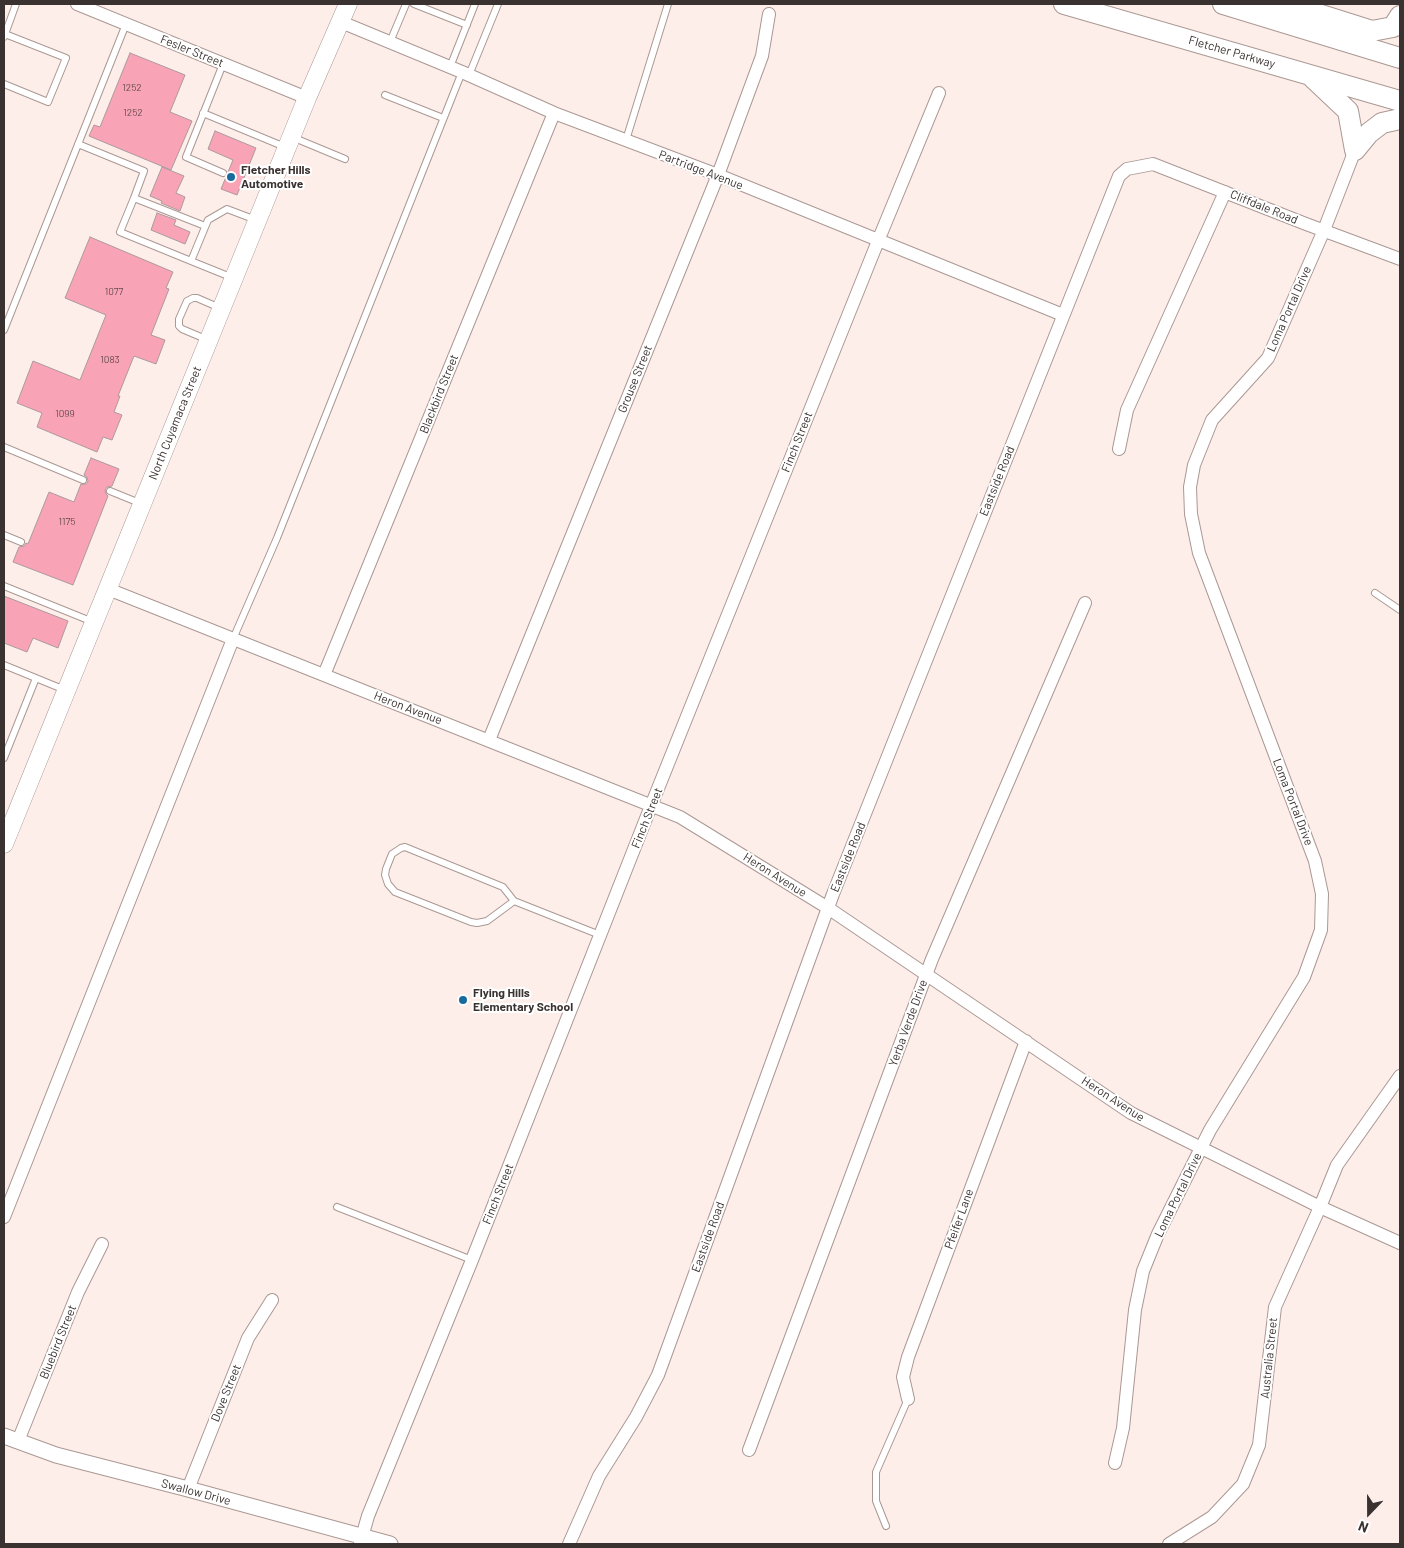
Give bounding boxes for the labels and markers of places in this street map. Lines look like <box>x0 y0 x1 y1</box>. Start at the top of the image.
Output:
place label: Fletcher Hills Automotive <box>241 163 311 191</box>
marker: Fletcher Hills Automotive <box>225 171 237 183</box>
place label: Flying Hills Elementary School <box>473 986 573 1014</box>
marker: Flying Hills Elementary School <box>457 994 469 1006</box>

